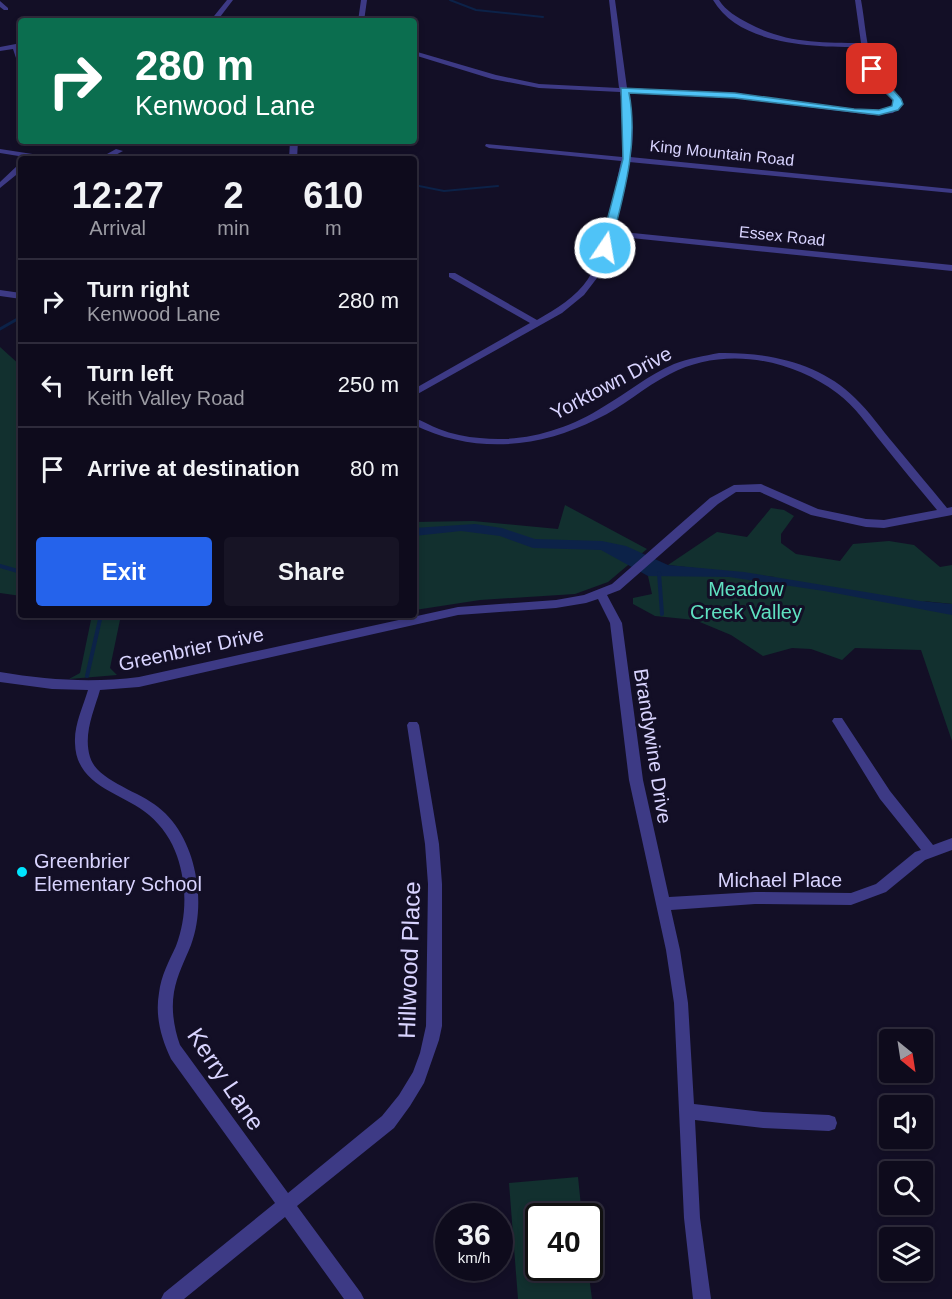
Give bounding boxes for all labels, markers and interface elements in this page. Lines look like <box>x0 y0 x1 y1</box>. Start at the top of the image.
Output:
icon: right <box>36 42 114 120</box>
text: 280 m <box>135 42 254 89</box>
pin <box>846 43 897 94</box>
icon: arrive <box>855 52 888 85</box>
text: Kenwood Lane <box>135 91 315 121</box>
street label: King Mountain Road <box>649 137 795 169</box>
text: 12:27 <box>72 175 164 216</box>
text: 2 <box>223 175 243 216</box>
text: 610 <box>303 175 363 216</box>
position arrow <box>573 216 637 280</box>
text: Arrival <box>89 217 146 239</box>
text: min <box>217 217 250 239</box>
text: m <box>325 217 342 239</box>
street label: Essex Road <box>738 223 826 249</box>
text: Turn right <box>87 277 189 302</box>
icon: right <box>36 285 69 318</box>
text: 280 m <box>338 288 399 313</box>
text: Kenwood Lane <box>87 303 220 325</box>
street label: Yorktown Drive <box>547 342 675 424</box>
text: Turn left <box>87 361 173 386</box>
icon: left <box>36 369 69 402</box>
text: 250 m <box>338 372 399 397</box>
text: Keith Valley Road <box>87 387 245 409</box>
icon: arrive <box>36 453 69 486</box>
text: Arrive at destination <box>87 456 300 481</box>
text: 80 m <box>350 456 399 481</box>
button: Exit <box>36 537 212 606</box>
button: Share <box>224 537 399 606</box>
park label: Meadow Creek Valley <box>690 578 802 623</box>
street label: Greenbrier Drive <box>116 623 266 675</box>
street label: Brandywine Drive <box>630 667 676 825</box>
place label: Greenbrier Elementary School <box>34 850 202 895</box>
marker: Greenbrier Elementary School <box>15 865 29 879</box>
street label: Michael Place <box>718 869 842 891</box>
street label: Hillwood Place <box>393 881 425 1039</box>
street label: Kerry Lane <box>182 1023 270 1135</box>
north arrow <box>879 1029 933 1083</box>
map controls <box>879 1029 933 1281</box>
button: sound <box>879 1095 933 1149</box>
button: search <box>879 1161 933 1215</box>
speed limit sign: 40 <box>525 1203 603 1281</box>
text: 36 <box>457 1218 491 1251</box>
button: layers <box>879 1227 933 1281</box>
text: km/h <box>458 1249 490 1266</box>

